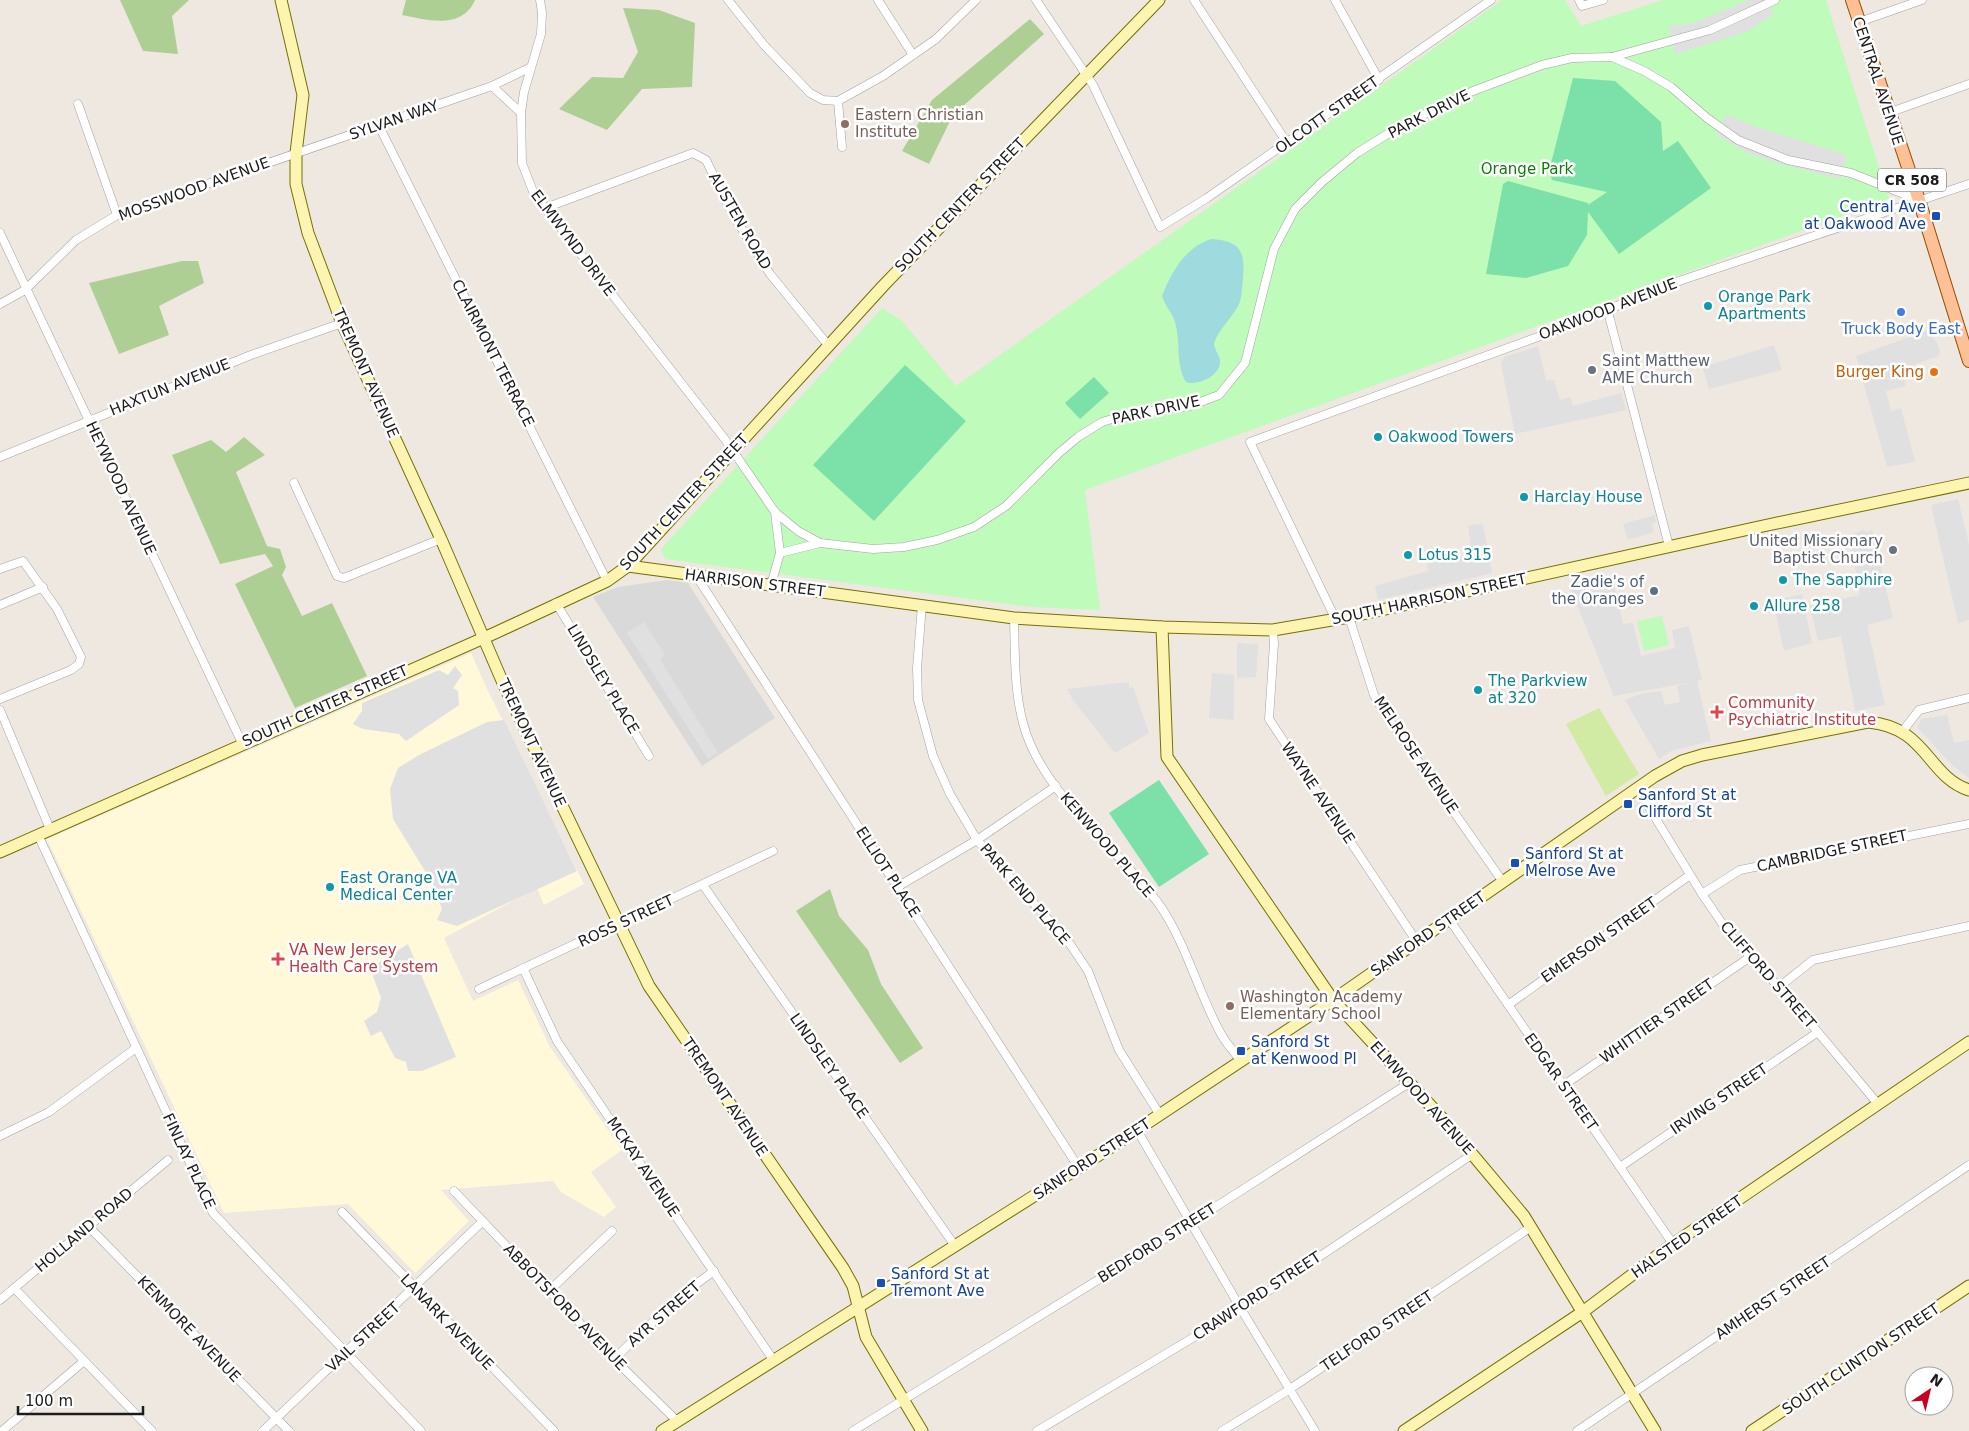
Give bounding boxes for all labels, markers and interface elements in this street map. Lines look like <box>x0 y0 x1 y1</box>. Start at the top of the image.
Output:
street label: CENTRAL AVENUE <box>1849 14 1907 148</box>
street label: OLCOTT STREET <box>1272 72 1383 158</box>
street label: PARK DRIVE <box>1385 86 1473 142</box>
street label: SYLVAN WAY <box>347 96 442 144</box>
place label: Eastern Christian Institute <box>855 106 984 141</box>
marker: Eastern Christian Institute <box>839 118 851 130</box>
street label: SOUTH CENTER STREET <box>891 133 1029 276</box>
street label: MOSSWOOD AVENUE <box>116 153 272 225</box>
park label: Orange Park <box>1481 160 1574 178</box>
road number: CR 508 <box>1878 168 1946 192</box>
street label: AUSTEN ROAD <box>705 169 775 273</box>
street label: ELMWYND DRIVE <box>527 186 619 300</box>
place label: Central Ave at Oakwood Ave <box>1804 198 1926 233</box>
marker: Central Ave at Oakwood Ave <box>1930 210 1942 222</box>
street label: OAKWOOD AVENUE <box>1536 274 1680 344</box>
street label: CLAIRMONT TERRACE <box>448 276 538 430</box>
place label: Orange Park Apartments <box>1718 288 1811 323</box>
marker: Orange Park Apartments <box>1702 300 1714 312</box>
street label: TREMONT AVENUE <box>329 305 403 440</box>
marker: Truck Body East <box>1895 306 1907 318</box>
place label: Truck Body East <box>1840 320 1961 338</box>
place label: Saint Matthew AME Church <box>1602 352 1710 387</box>
street label: HAXTUN AVENUE <box>107 355 233 419</box>
place label: Burger King <box>1836 363 1924 381</box>
marker: Saint Matthew AME Church <box>1586 364 1598 376</box>
marker: Burger King <box>1928 366 1940 378</box>
street label: PARK DRIVE <box>1110 392 1202 428</box>
street label: HEYWOOD AVENUE <box>82 418 160 558</box>
place label: Oakwood Towers <box>1388 428 1514 446</box>
street label: SOUTH CENTER STREET <box>616 430 752 574</box>
marker: Oakwood Towers <box>1372 431 1384 443</box>
place label: Harclay House <box>1534 488 1643 506</box>
marker: Harclay House <box>1518 491 1530 503</box>
place label: United Missionary Baptist Church <box>1749 532 1883 567</box>
marker: United Missionary Baptist Church <box>1887 544 1899 556</box>
place label: Lotus 315 <box>1418 546 1492 564</box>
marker: Lotus 315 <box>1402 549 1414 561</box>
street label: HARRISON STREET <box>684 565 827 601</box>
street label: SOUTH HARRISON STREET <box>1330 569 1529 628</box>
place label: The Sapphire <box>1792 571 1892 589</box>
place label: Zadie's of the Oranges <box>1551 573 1645 608</box>
marker: The Sapphire <box>1777 574 1789 586</box>
marker: Zadie's of the Oranges <box>1648 585 1660 597</box>
place label: Allure 258 <box>1764 597 1841 615</box>
marker: Allure 258 <box>1748 600 1760 612</box>
street label: LINDSLEY PLACE <box>563 621 643 737</box>
street label: SOUTH CENTER STREET <box>239 661 412 751</box>
place label: The Parkview at 320 <box>1487 672 1588 707</box>
street label: TREMONT AVENUE <box>494 675 570 810</box>
marker: The Parkview at 320 <box>1472 684 1484 696</box>
street label: MELROSE AVENUE <box>1370 693 1462 817</box>
place label: Community Psychiatric Institute <box>1728 694 1876 729</box>
marker: Community Psychiatric Institute <box>1710 705 1724 719</box>
street label: WAYNE AVENUE <box>1277 739 1359 847</box>
place label: Sanford St at Clifford St <box>1638 786 1736 821</box>
street label: KENWOOD PLACE <box>1057 789 1157 901</box>
marker: Sanford St at Clifford St <box>1622 798 1634 810</box>
street label: ELLIOT PLACE <box>852 823 924 921</box>
street label: CAMBRIDGE STREET <box>1755 826 1910 876</box>
street label: PARK END PLACE <box>976 840 1074 948</box>
place label: Sanford St at Melrose Ave <box>1525 845 1623 880</box>
marker: Sanford St at Melrose Ave <box>1509 857 1521 869</box>
place label: East Orange VA Medical Center <box>340 869 458 904</box>
marker: East Orange VA Medical Center <box>324 881 336 893</box>
street label: SANFORD STREET <box>1367 887 1489 980</box>
street label: ROSS STREET <box>575 891 677 951</box>
street label: EMERSON STREET <box>1538 893 1661 987</box>
street label: CLIFFORD STREET <box>1716 918 1820 1033</box>
place label: VA New Jersey Health Care System <box>289 941 438 976</box>
marker: VA New Jersey Health Care System <box>271 952 285 966</box>
street label: WHITTIER STREET <box>1597 974 1718 1067</box>
place label: Washington Academy Elementary School <box>1240 988 1403 1023</box>
marker: Washington Academy Elementary School <box>1224 1000 1236 1012</box>
street label: LINDSLEY PLACE <box>786 1010 872 1122</box>
street label: EDGAR STREET <box>1521 1030 1602 1135</box>
street label: TREMONT AVENUE <box>678 1033 772 1160</box>
place label: Sanford St at Kenwood Pl <box>1251 1033 1357 1068</box>
street label: ELMWOOD AVENUE <box>1366 1038 1478 1158</box>
marker: Sanford St at Kenwood Pl <box>1235 1045 1247 1057</box>
street label: IRVING STREET <box>1667 1059 1772 1138</box>
street label: FINLAY PLACE <box>159 1110 219 1212</box>
street label: MCKAY AVENUE <box>603 1114 683 1220</box>
street label: SANFORD STREET <box>1030 1114 1154 1203</box>
street label: HOLLAND ROAD <box>32 1184 136 1276</box>
street label: HALSTED STREET <box>1628 1191 1747 1282</box>
street label: BEDFORD STREET <box>1095 1199 1220 1287</box>
street label: ABBOTSFORD AVENUE <box>500 1240 630 1374</box>
street label: CRAWFORD STREET <box>1190 1247 1325 1344</box>
street label: AMHERST STREET <box>1712 1252 1835 1343</box>
place label: Sanford St at Tremont Ave <box>890 1265 989 1300</box>
street label: LANARK AVENUE <box>397 1270 497 1374</box>
street label: KENMORE AVENUE <box>134 1272 244 1386</box>
street label: AYR STREET <box>624 1277 705 1351</box>
marker: Sanford St at Tremont Ave <box>875 1277 887 1289</box>
street label: TELFORD STREET <box>1317 1286 1437 1376</box>
street label: VAIL STREET <box>322 1298 404 1376</box>
street label: SOUTH CLINTON STREET <box>1779 1299 1943 1419</box>
north arrow <box>1904 1366 1954 1416</box>
scale bar <box>18 1384 142 1416</box>
text: 100 m <box>25 1392 73 1410</box>

